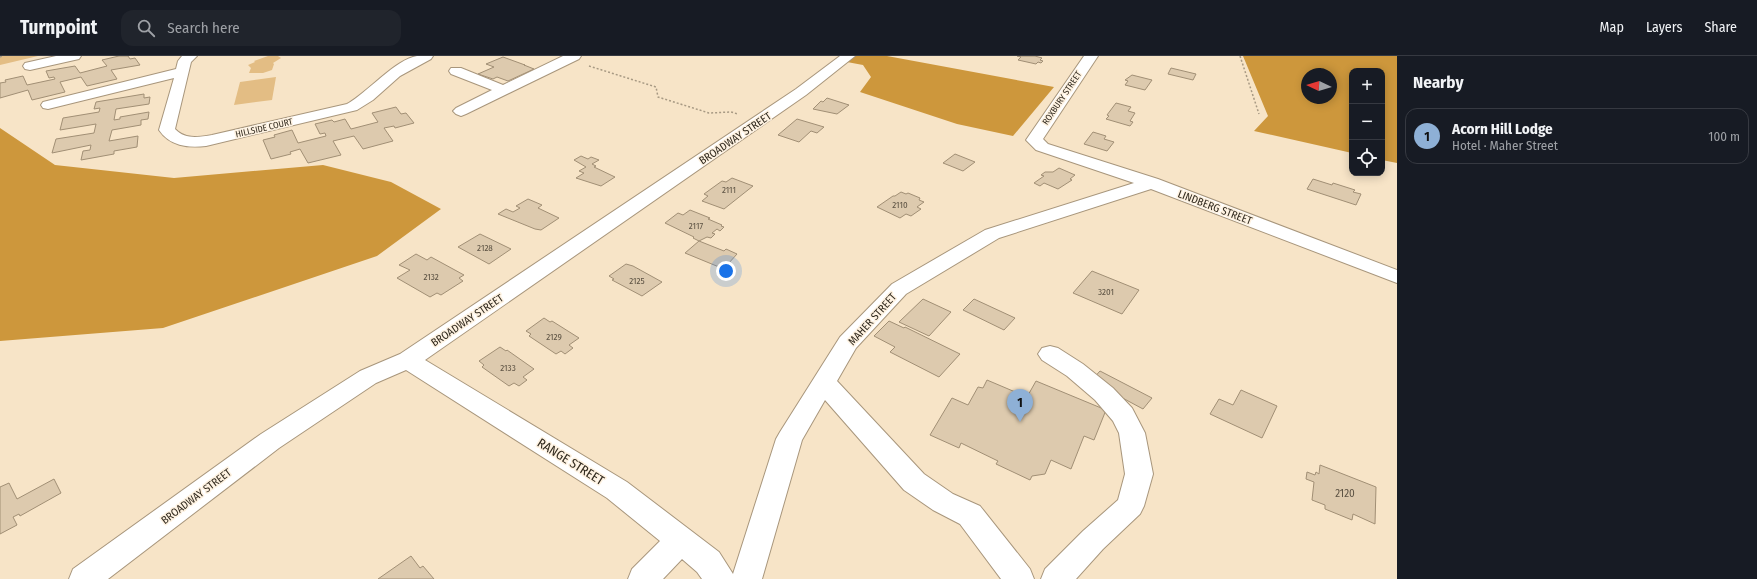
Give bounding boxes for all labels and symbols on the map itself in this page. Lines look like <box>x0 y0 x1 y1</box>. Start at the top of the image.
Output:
north arrow <box>1301 68 1337 104</box>
street label: ROXBURY STREET <box>1040 69 1084 127</box>
street label: BROADWAY STREET <box>697 109 775 167</box>
street label: HILLSIDE COURT <box>234 116 294 139</box>
house number: 2111 <box>722 185 736 195</box>
street label: LINDBERG STREET <box>1176 187 1255 228</box>
house number: 2110 <box>892 200 908 210</box>
house number: 2117 <box>689 221 704 231</box>
house number: 2128 <box>477 243 493 253</box>
your location <box>716 261 736 281</box>
house number: 2132 <box>423 272 439 282</box>
house number: 2125 <box>629 276 645 286</box>
house number: 3201 <box>1098 287 1114 297</box>
street label: MAHER STREET <box>846 290 900 348</box>
street label: BROADWAY STREET <box>429 291 507 349</box>
house number: 2129 <box>546 332 562 342</box>
house number: 2133 <box>500 363 516 373</box>
pin: 1 <box>1007 389 1033 422</box>
street label: RANGE STREET <box>535 435 607 488</box>
street label: BROADWAY STREET <box>159 465 235 527</box>
house number: 2120 <box>1335 487 1355 500</box>

